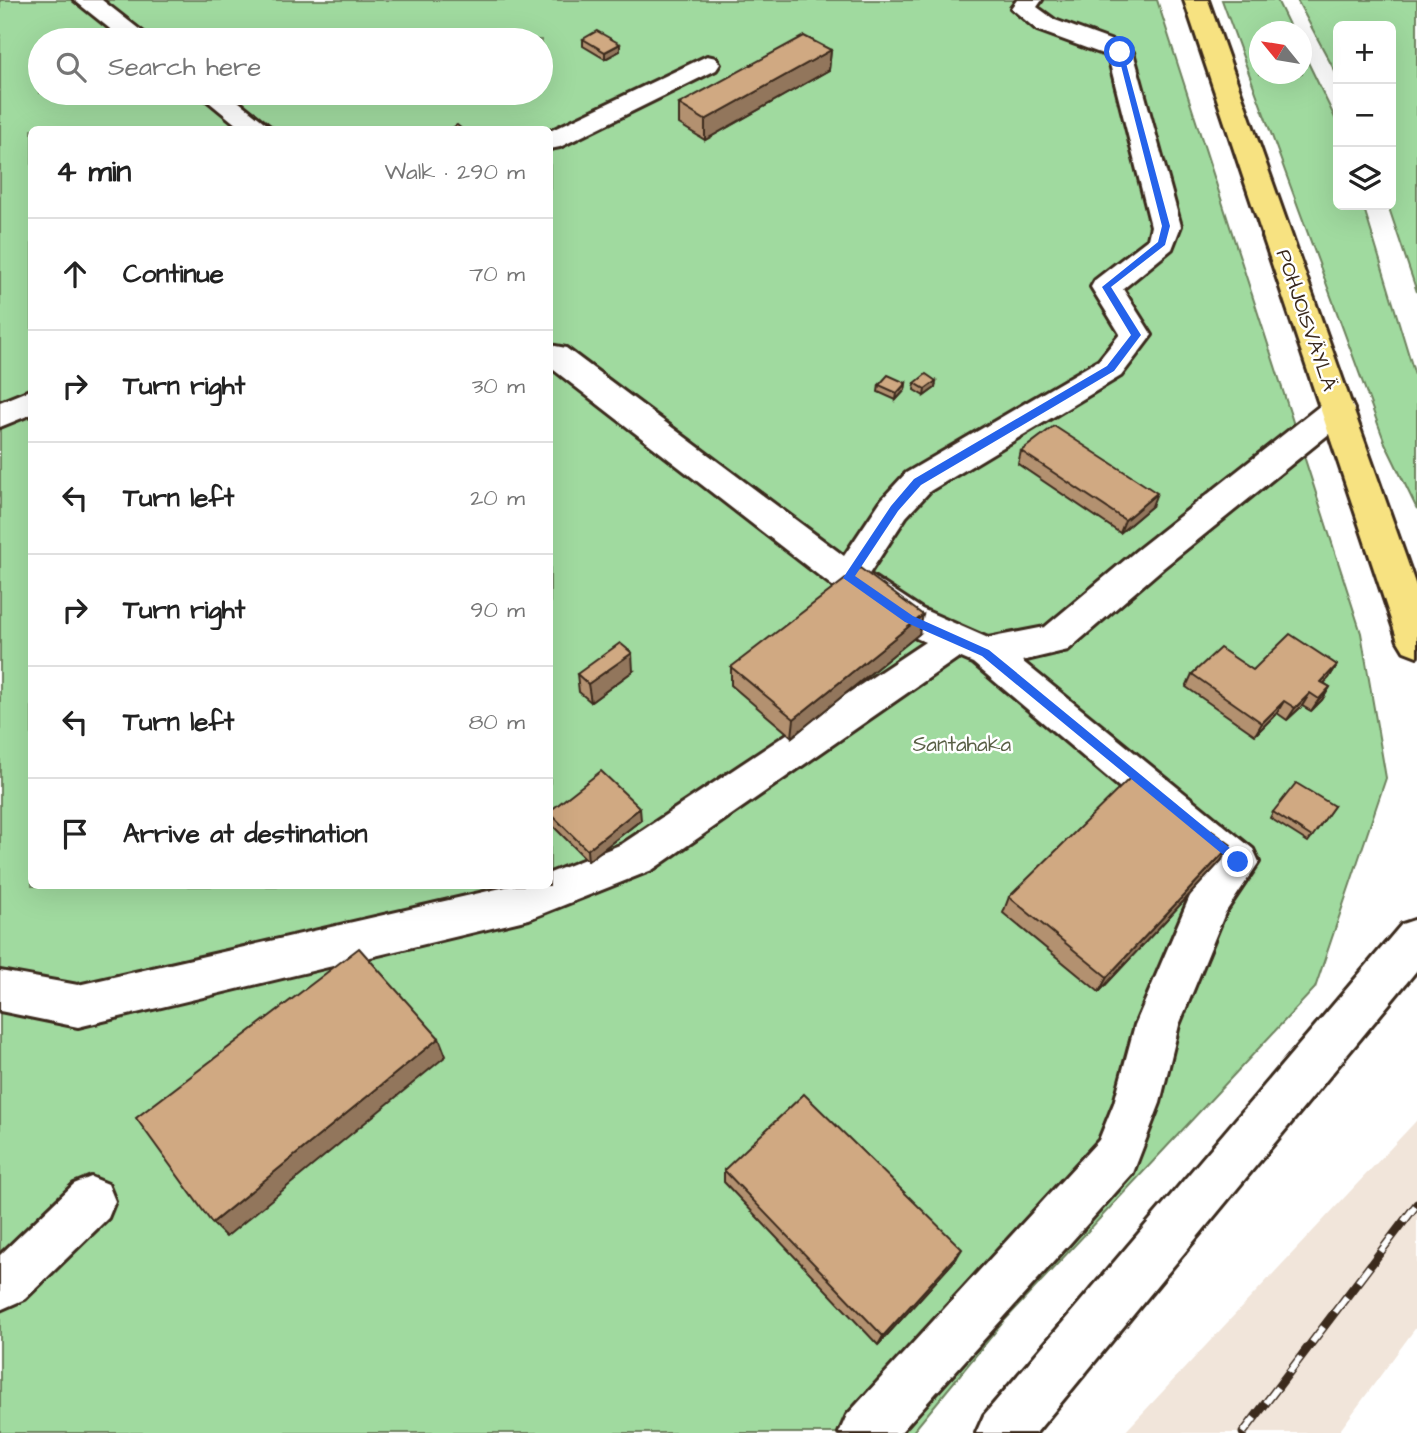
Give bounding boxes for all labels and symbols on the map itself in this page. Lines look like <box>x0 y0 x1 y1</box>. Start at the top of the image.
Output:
north arrow <box>1249 21 1312 84</box>
route start <box>1104 36 1135 67</box>
street label: POHJOISVÄYLÄ <box>1269 246 1344 395</box>
park label: Santahaka <box>913 730 1012 759</box>
route end <box>1222 846 1253 877</box>

